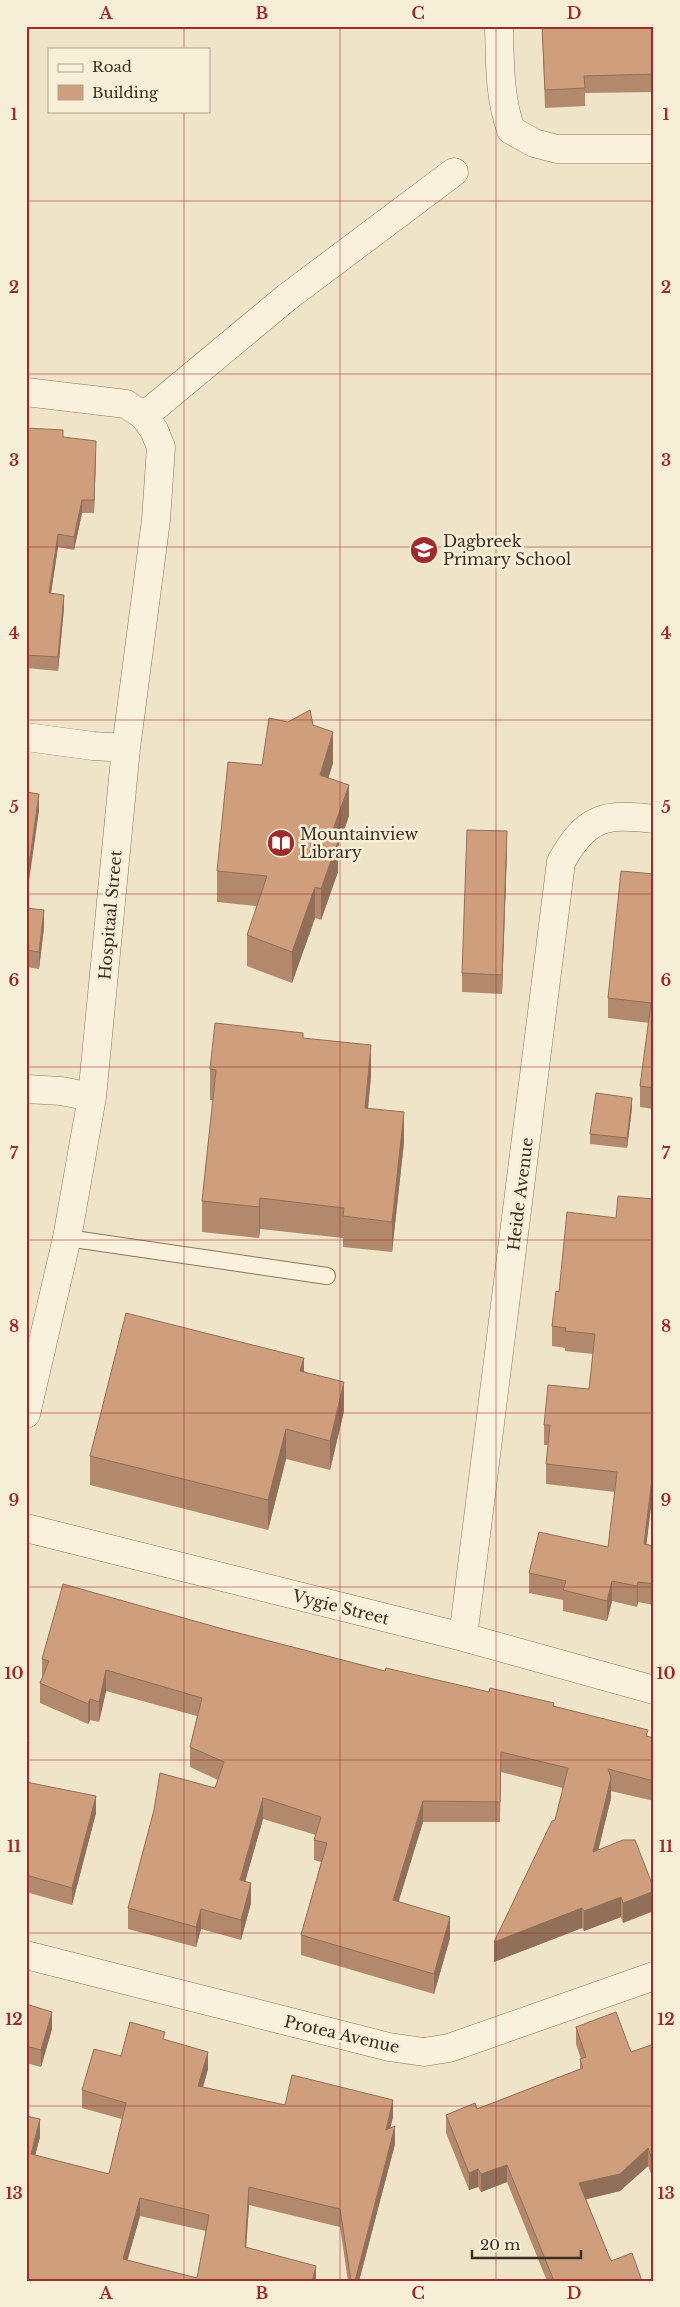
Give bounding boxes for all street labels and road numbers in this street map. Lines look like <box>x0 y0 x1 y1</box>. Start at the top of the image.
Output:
street label: Hospitaal Street <box>94 849 126 981</box>
street label: Heide Avenue <box>503 1136 537 1252</box>
street label: Vygie Street <box>290 1585 391 1629</box>
street label: Protea Avenue <box>282 2011 402 2057</box>

